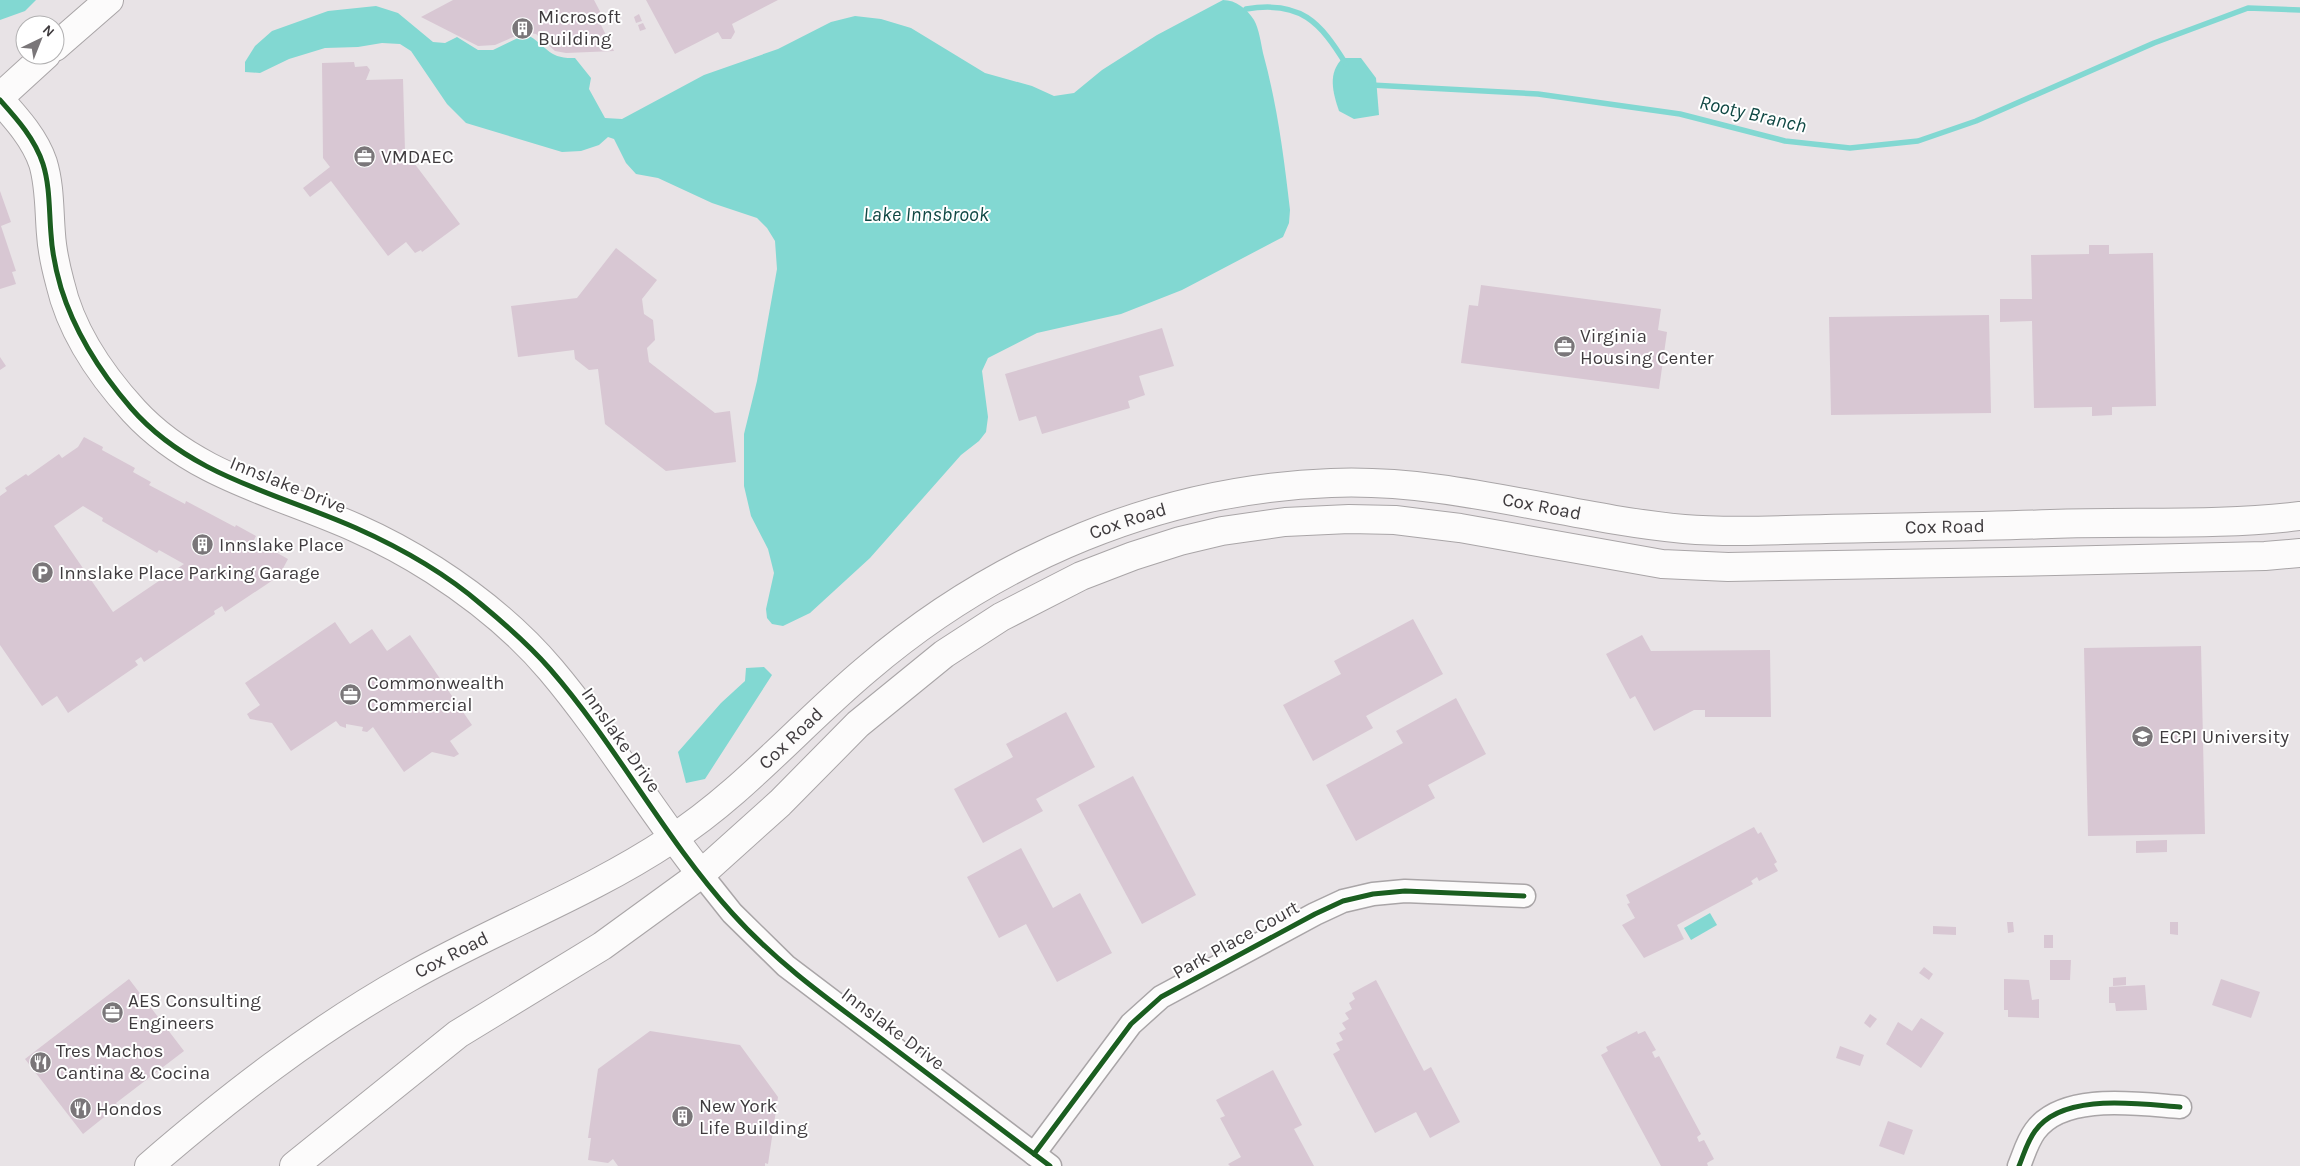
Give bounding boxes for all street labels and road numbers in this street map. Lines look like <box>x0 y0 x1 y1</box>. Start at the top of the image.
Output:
street label: Innslake Drive <box>227 452 349 518</box>
street label: Cox Road <box>1500 488 1583 525</box>
street label: Cox Road <box>1086 498 1169 544</box>
street label: Cox Road <box>1905 515 1985 538</box>
street label: Innslake Drive <box>577 683 665 797</box>
street label: Cox Road <box>754 703 828 774</box>
street label: Park Place Court <box>1169 896 1303 984</box>
street label: Cox Road <box>411 927 492 983</box>
street label: Innslake Drive <box>837 983 949 1075</box>

